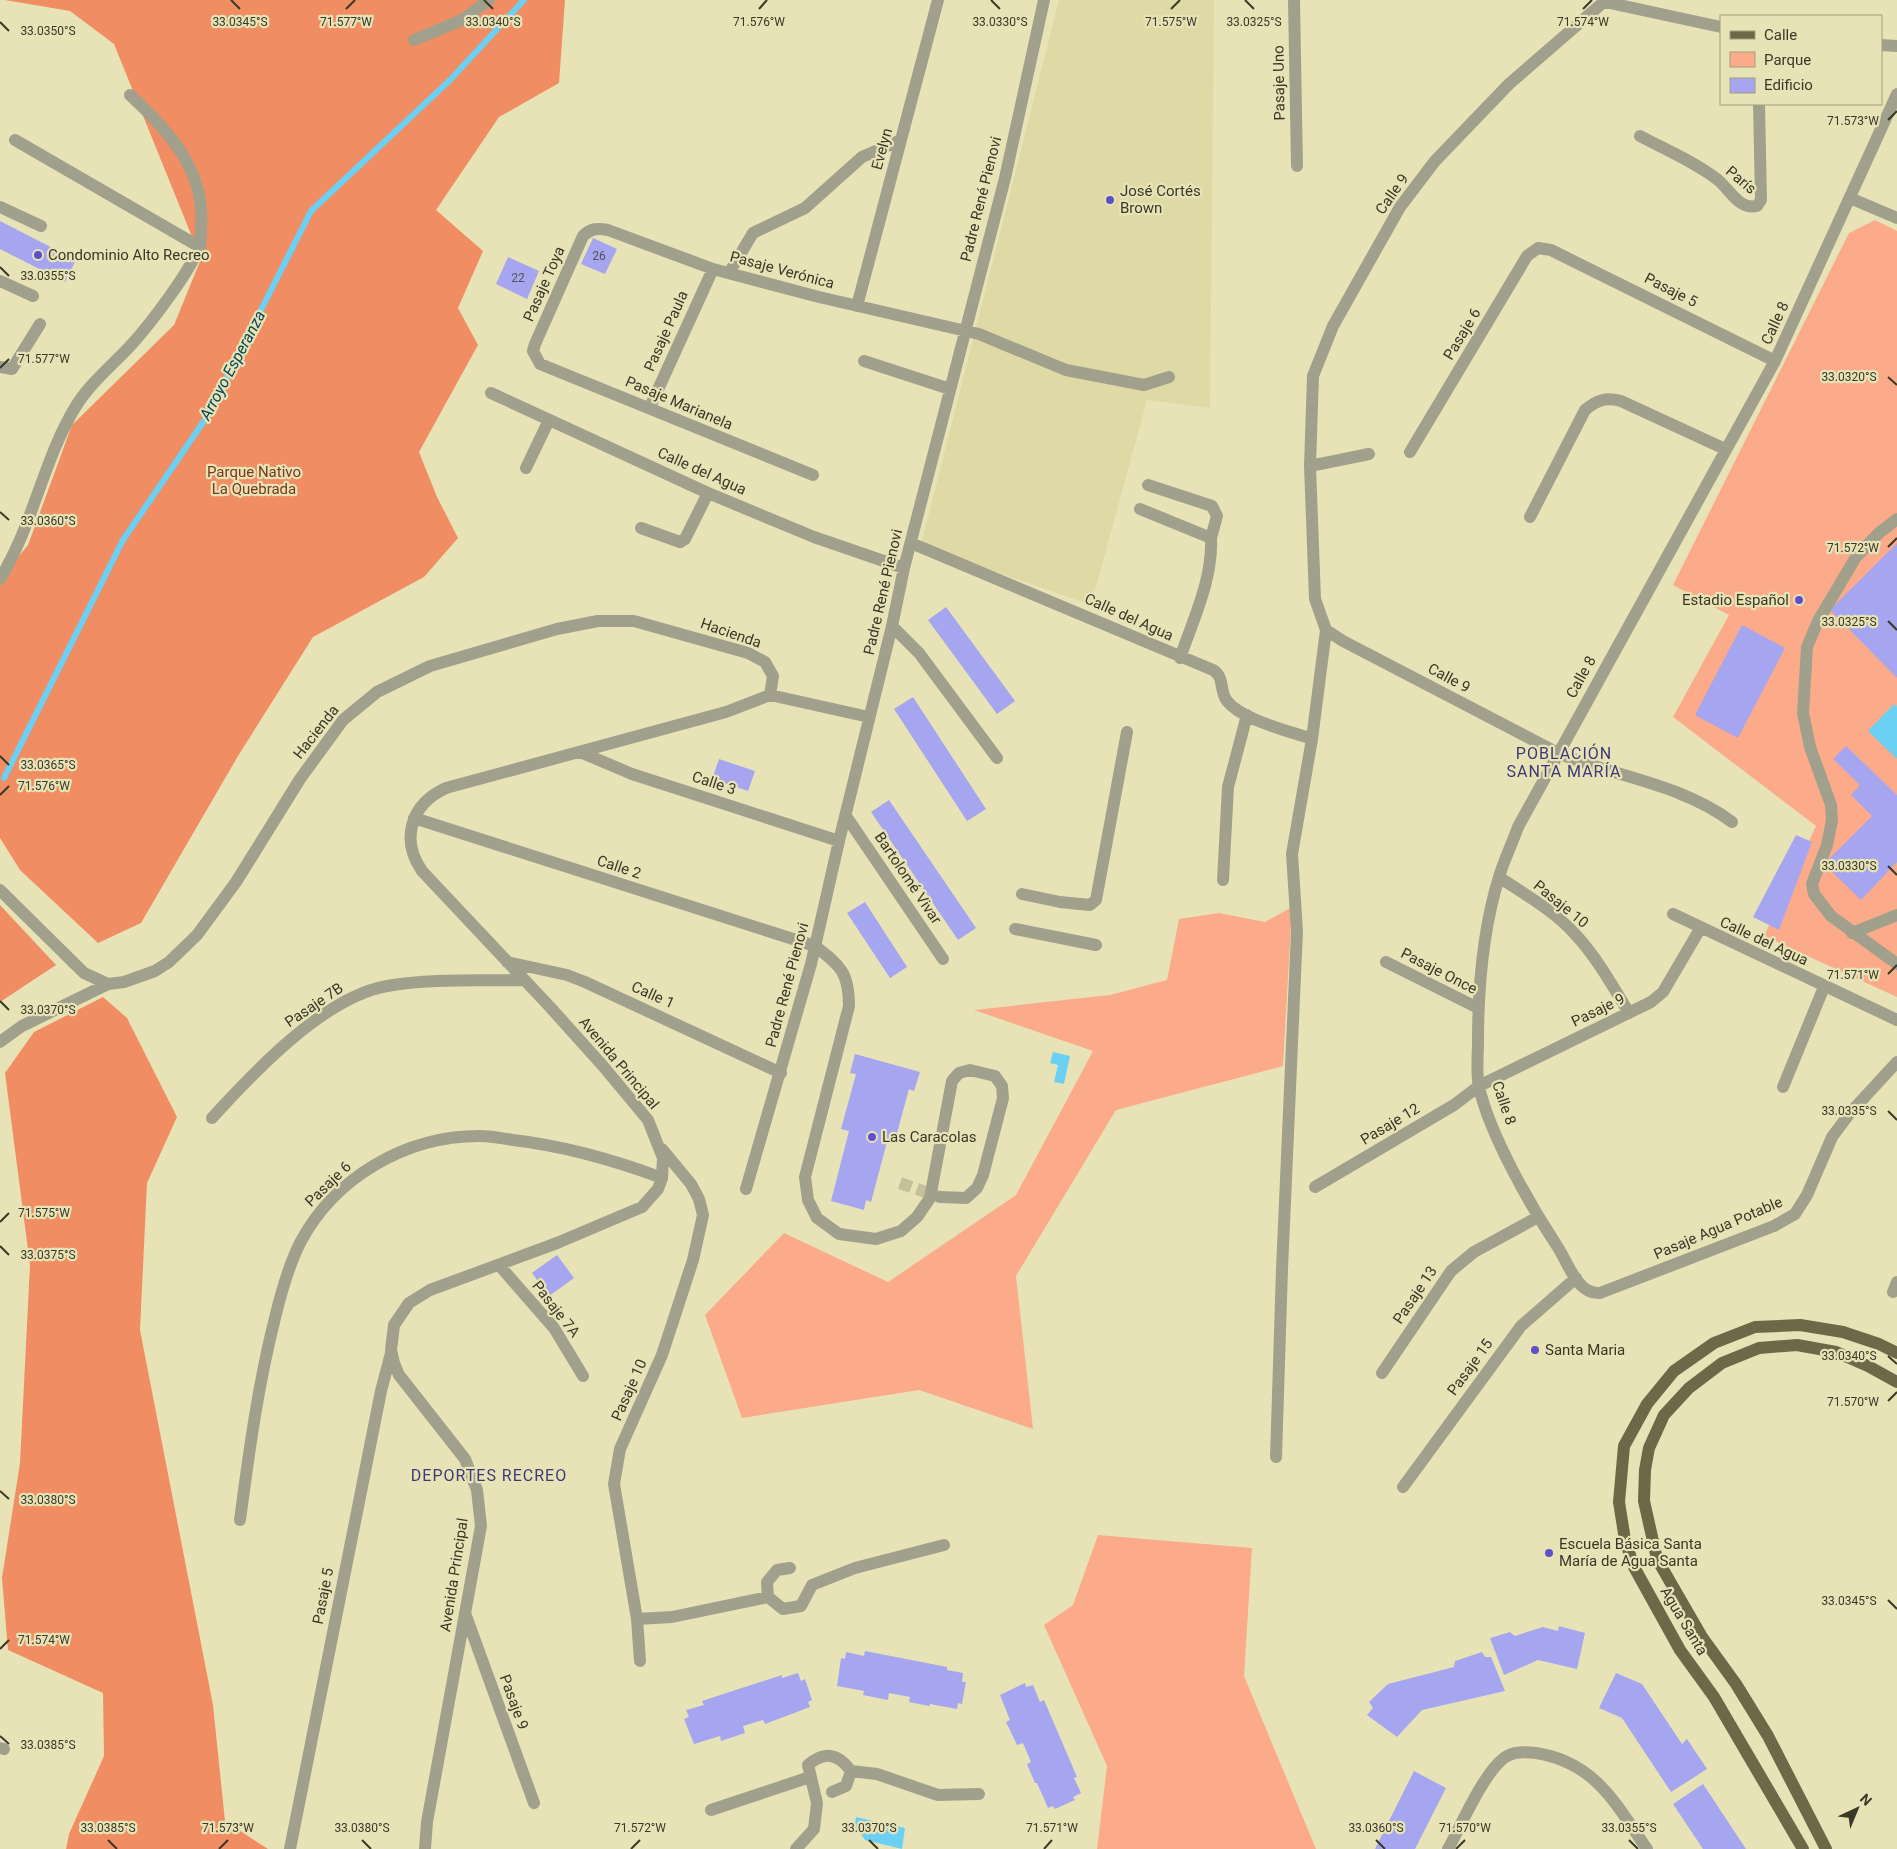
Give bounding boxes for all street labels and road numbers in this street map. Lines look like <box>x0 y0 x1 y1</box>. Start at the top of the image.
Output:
street label: Pasaje Uno <box>1269 45 1289 121</box>
street label: Evelyn <box>868 126 896 172</box>
street label: Padre René Pienovi <box>957 134 1005 264</box>
street label: París <box>1722 162 1760 198</box>
street label: Calle 9 <box>1372 170 1412 218</box>
street label: Pasaje Toya <box>519 244 569 324</box>
street label: Pasaje Verónica <box>728 247 836 293</box>
street label: Pasaje 5 <box>1641 269 1701 311</box>
street label: Pasaje Paula <box>640 288 692 374</box>
street label: Calle 8 <box>1757 299 1793 347</box>
street label: Pasaje 6 <box>1440 305 1484 363</box>
street label: Pasaje Marianela <box>623 372 735 434</box>
street label: Calle del Agua <box>655 443 749 499</box>
street label: Padre René Pienovi <box>860 527 906 657</box>
street label: Calle del Agua <box>1082 589 1176 645</box>
street label: Hacienda <box>698 614 764 652</box>
street label: Calle 8 <box>1562 653 1600 701</box>
street label: Calle 9 <box>1425 659 1473 697</box>
street label: Hacienda <box>289 702 343 762</box>
street label: Calle 3 <box>690 767 738 799</box>
street label: Bartolomé Vivar <box>871 829 945 927</box>
street label: Calle 2 <box>595 851 643 883</box>
street label: Pasaje 10 <box>1530 876 1592 932</box>
street label: Calle del Agua <box>1717 913 1811 969</box>
street label: Padre René Pienovi <box>762 921 812 1049</box>
street label: Pasaje Once <box>1398 944 1480 998</box>
street label: Calle 1 <box>629 978 677 1012</box>
street label: Pasaje 7B <box>281 979 347 1031</box>
street label: Pasaje 9 <box>1568 989 1628 1031</box>
street label: Avenida Principal <box>575 1013 663 1113</box>
street label: Calle 8 <box>1488 1079 1520 1127</box>
street label: Pasaje 12 <box>1357 1099 1423 1149</box>
street label: Pasaje 6 <box>301 1158 355 1210</box>
street label: Pasaje Agua Potable <box>1651 1193 1785 1263</box>
street label: Pasaje 13 <box>1389 1263 1441 1327</box>
street label: Pasaje 7A <box>528 1277 584 1341</box>
street label: Pasaje 15 <box>1443 1335 1497 1399</box>
street label: Pasaje 10 <box>607 1356 651 1424</box>
street label: Avenida Principal <box>436 1517 472 1633</box>
street label: Pasaje 5 <box>309 1566 337 1626</box>
street label: Agua Santa <box>1657 1583 1711 1659</box>
street label: Pasaje 9 <box>496 1672 532 1732</box>

